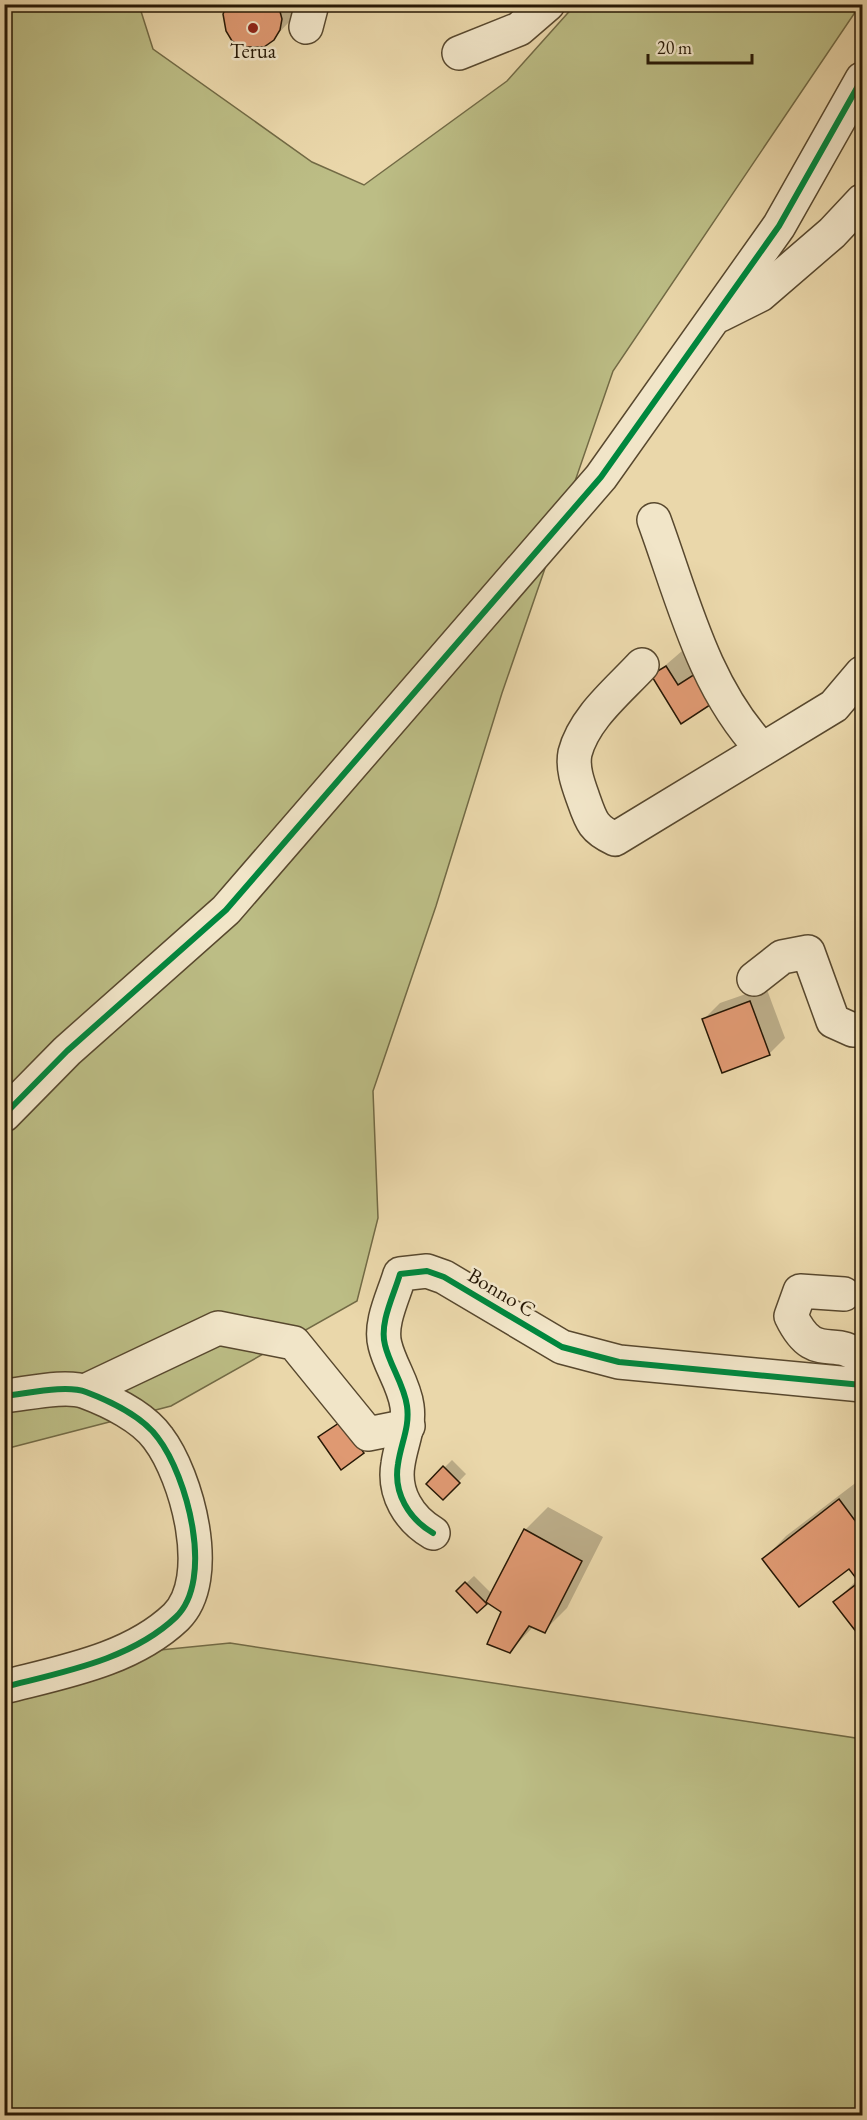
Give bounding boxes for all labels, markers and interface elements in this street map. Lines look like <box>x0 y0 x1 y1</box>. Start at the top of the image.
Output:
marker: Terua <box>246 21 260 35</box>
scale bar <box>648 27 752 65</box>
text: 20 m <box>657 36 692 59</box>
place label: Terua <box>230 37 277 64</box>
street label: Bonno C <box>463 1261 541 1323</box>

